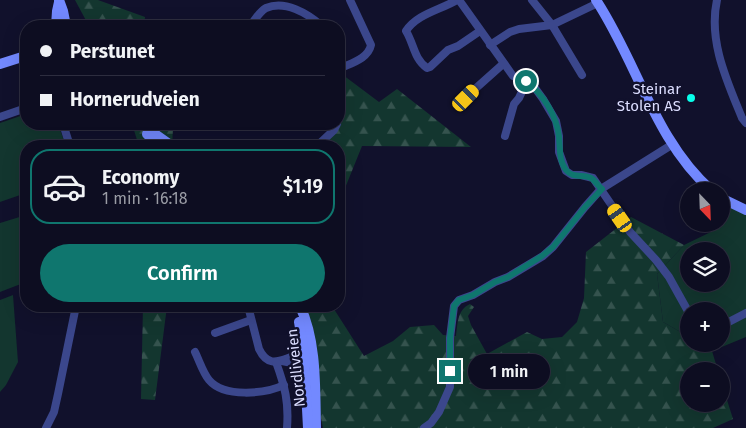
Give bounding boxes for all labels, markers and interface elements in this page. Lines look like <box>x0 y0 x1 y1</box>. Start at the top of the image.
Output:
text: Perstunet <box>70 40 155 63</box>
route start <box>515 70 537 92</box>
place label: Steinar Stolen AS <box>617 80 681 115</box>
car <box>450 82 481 114</box>
text: Hornerudveien <box>70 88 200 111</box>
marker: Steinar Stolen AS <box>685 92 697 104</box>
icon: car <box>42 164 87 209</box>
text: Economy <box>102 166 179 189</box>
text: $1.19 <box>283 175 323 198</box>
north arrow <box>680 182 730 232</box>
map controls <box>680 182 730 412</box>
text: 1 min · 16:18 <box>102 189 188 208</box>
car <box>605 201 634 235</box>
button: layers <box>680 242 730 292</box>
button: Confirm <box>40 244 325 302</box>
button: + <box>680 302 730 352</box>
street label: Nordliveien <box>283 328 309 408</box>
callout: 1 min <box>468 354 550 388</box>
route end <box>439 360 461 382</box>
text: 1 min <box>490 362 528 381</box>
button: − <box>680 362 730 412</box>

